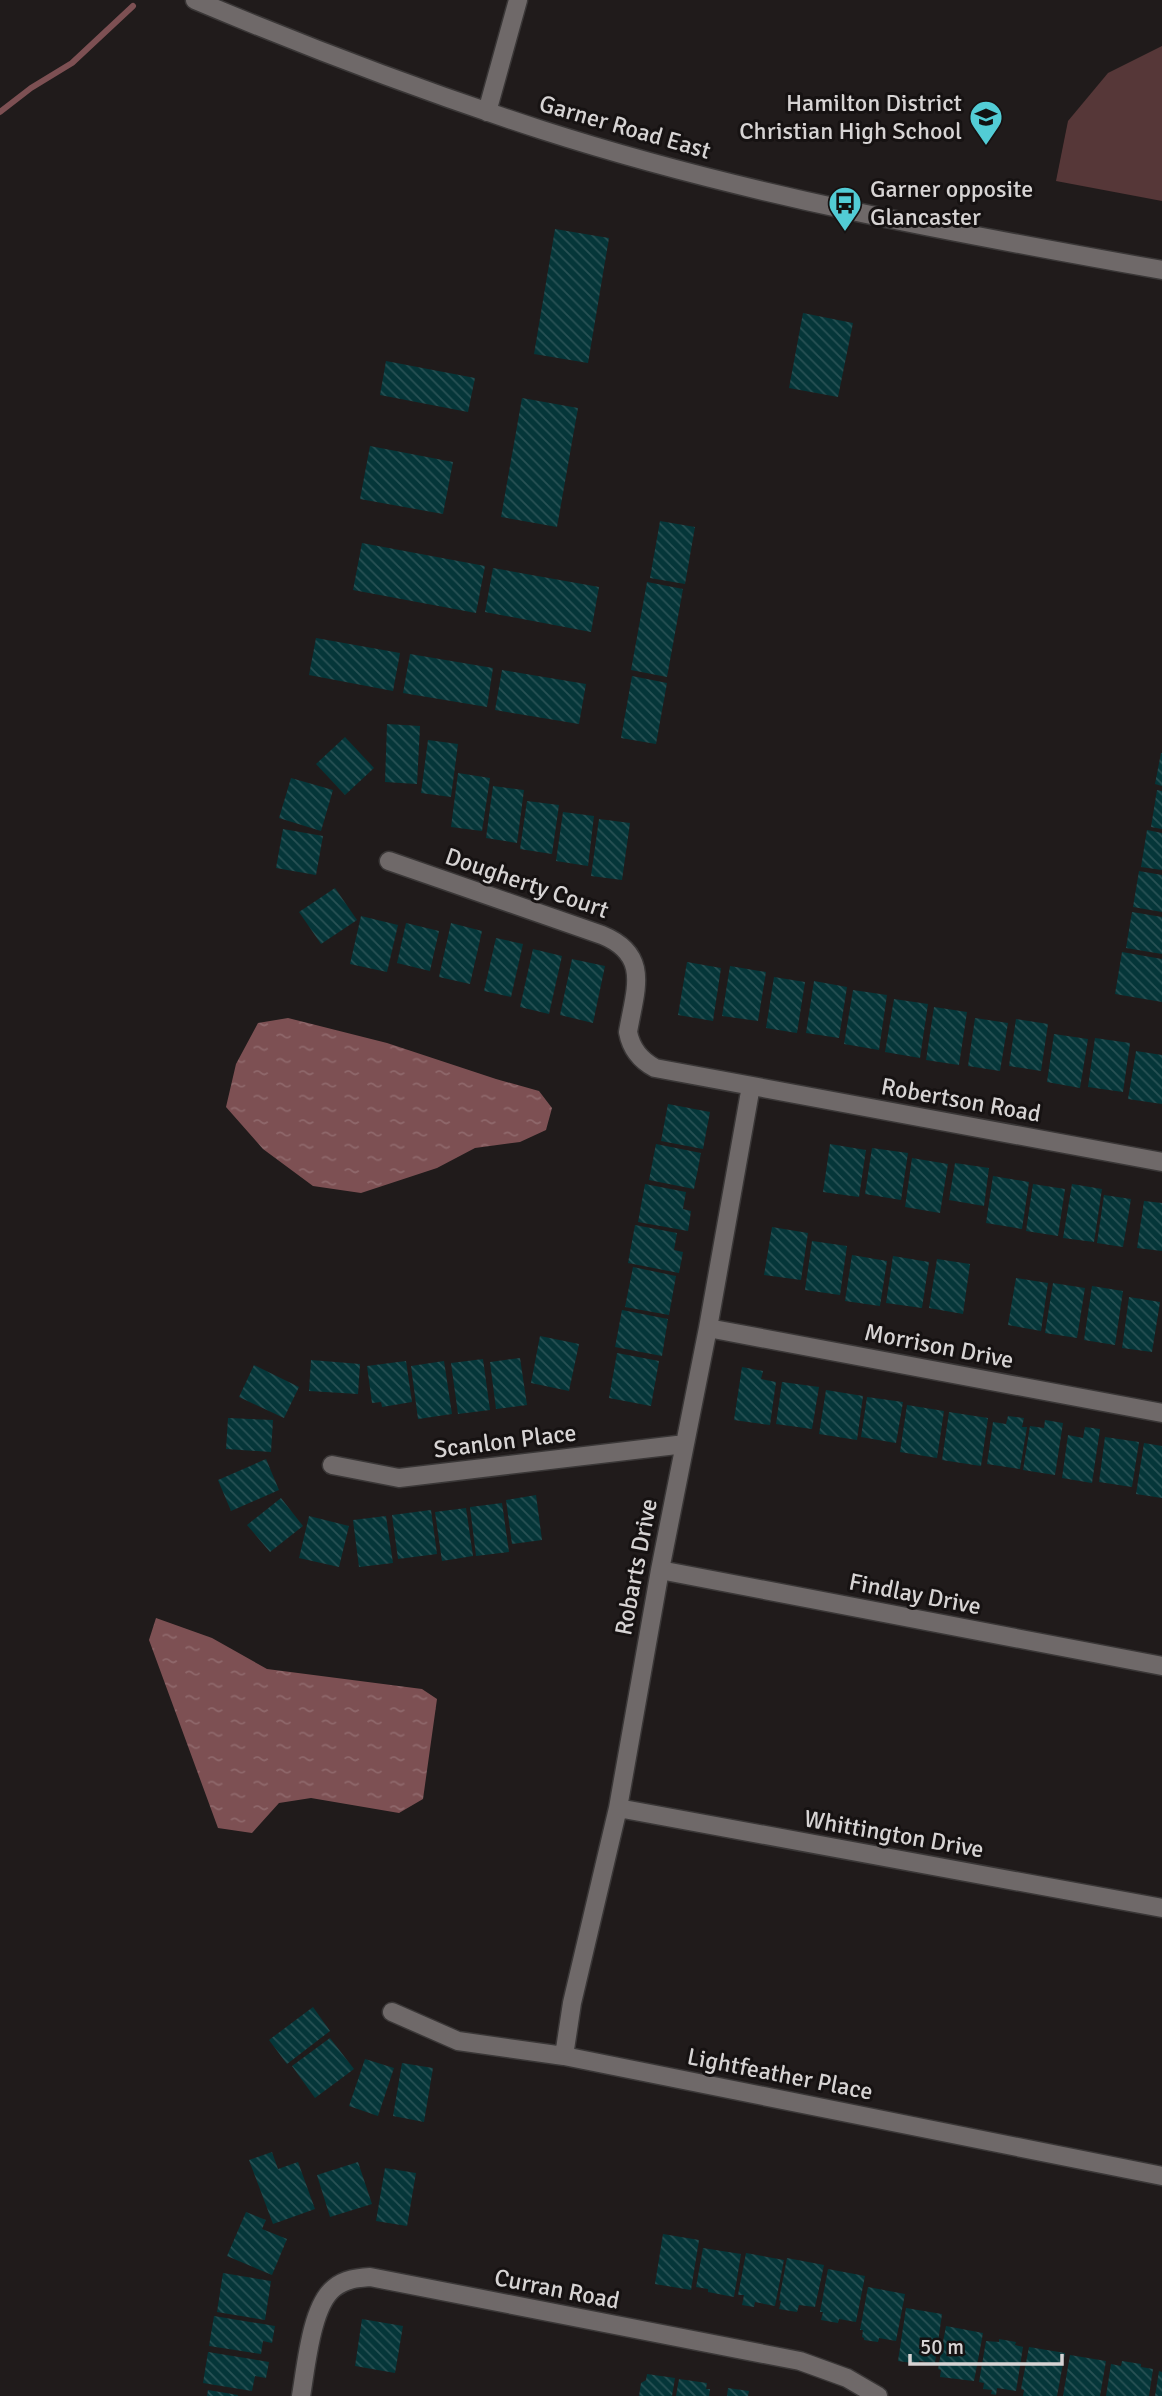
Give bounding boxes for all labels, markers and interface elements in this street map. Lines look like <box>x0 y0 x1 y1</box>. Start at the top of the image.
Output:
street label: Garner Road East <box>536 88 714 166</box>
place label: Hamilton District Christian High School <box>739 88 962 146</box>
school or university icon: Hamilton District Christian High School <box>967 98 1005 147</box>
place label: Garner opposite Glancaster <box>870 174 1033 232</box>
bus stop icon: Garner opposite Glancaster <box>826 184 864 233</box>
street label: Dougherty Court <box>441 841 613 925</box>
street label: Robertson Road <box>879 1071 1043 1129</box>
street label: Morrison Drive <box>862 1317 1016 1375</box>
street label: Scanlon Place <box>432 1417 578 1465</box>
street label: Robarts Drive <box>608 1496 664 1638</box>
street label: Findlay Drive <box>846 1566 984 1622</box>
street label: Whittington Drive <box>802 1803 986 1865</box>
street label: Lightfeather Place <box>685 2041 875 2107</box>
street label: Curran Road <box>492 2262 622 2316</box>
scale bar <box>910 2322 1062 2366</box>
text: 50 m <box>920 2334 964 2360</box>

